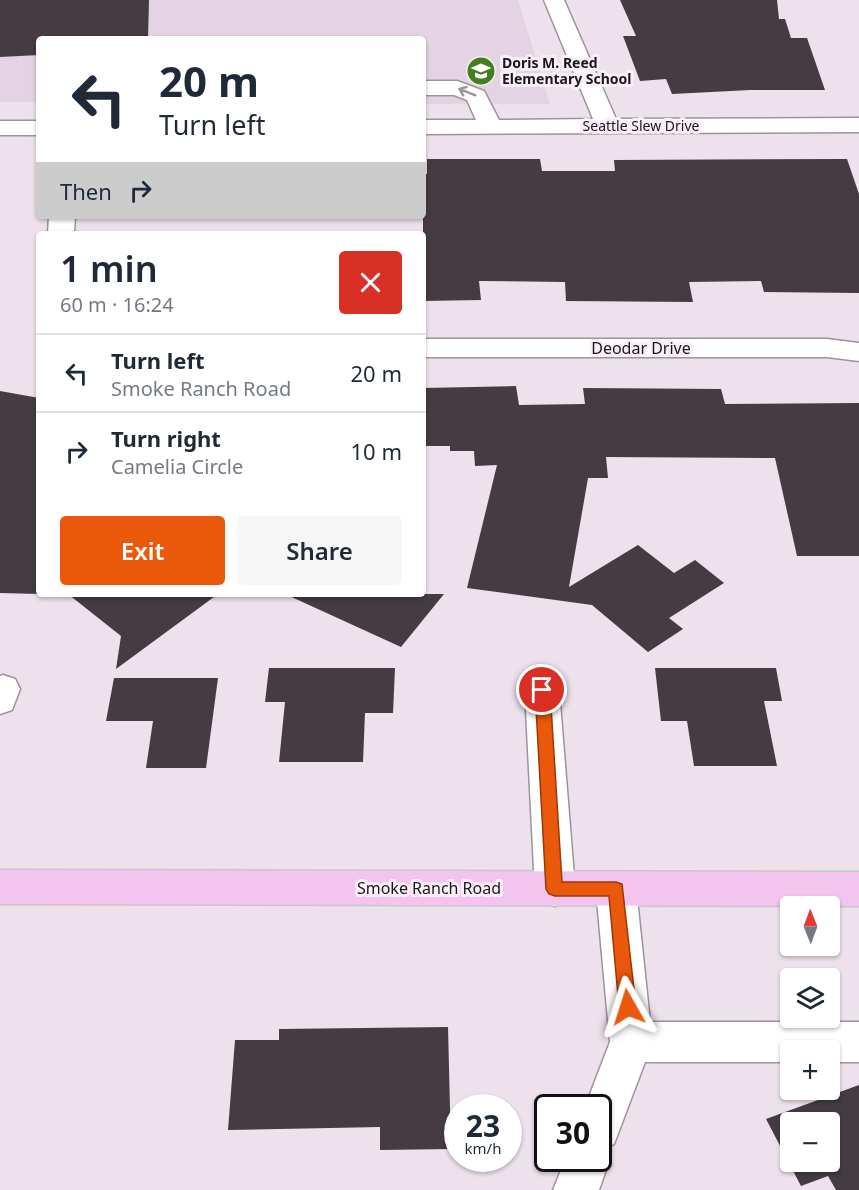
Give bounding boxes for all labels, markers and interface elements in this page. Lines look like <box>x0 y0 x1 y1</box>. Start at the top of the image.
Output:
text: 20 m <box>159 52 259 109</box>
place label: Doris M. Reed Elementary School <box>502 53 632 88</box>
school or university icon: Doris M. Reed Elementary School <box>465 55 497 87</box>
icon: left <box>60 60 138 138</box>
one-way arrow <box>458 86 476 97</box>
text: Turn left <box>159 106 265 143</box>
street label: Seattle Slew Drive <box>583 116 700 135</box>
icon: right <box>124 174 157 207</box>
text: Then <box>60 176 112 206</box>
text: 1 min <box>60 244 158 293</box>
button: close <box>339 251 402 314</box>
text: 60 m · 16:24 <box>60 291 174 318</box>
street label: Deodar Drive <box>591 337 691 359</box>
text: Turn left <box>111 345 205 375</box>
icon: left <box>60 357 93 390</box>
text: 20 m <box>351 358 402 388</box>
text: Smoke Ranch Road <box>111 375 291 402</box>
text: Turn right <box>111 423 221 453</box>
icon: right <box>60 435 93 468</box>
text: 10 m <box>351 436 402 466</box>
text: Camelia Circle <box>111 453 243 480</box>
button: Exit <box>60 516 225 585</box>
button: Share <box>237 516 402 585</box>
pin <box>516 664 567 715</box>
icon: arrive <box>525 673 558 706</box>
street label: Smoke Ranch Road <box>357 877 501 899</box>
north arrow <box>780 896 840 956</box>
map controls <box>780 896 840 1172</box>
button: layers <box>780 968 840 1028</box>
position arrow <box>596 975 660 1039</box>
button: + <box>780 1040 840 1100</box>
speed limit sign: 30 <box>534 1094 612 1172</box>
text: 23 <box>466 1105 500 1146</box>
button: − <box>780 1112 840 1172</box>
text: km/h <box>465 1138 501 1158</box>

